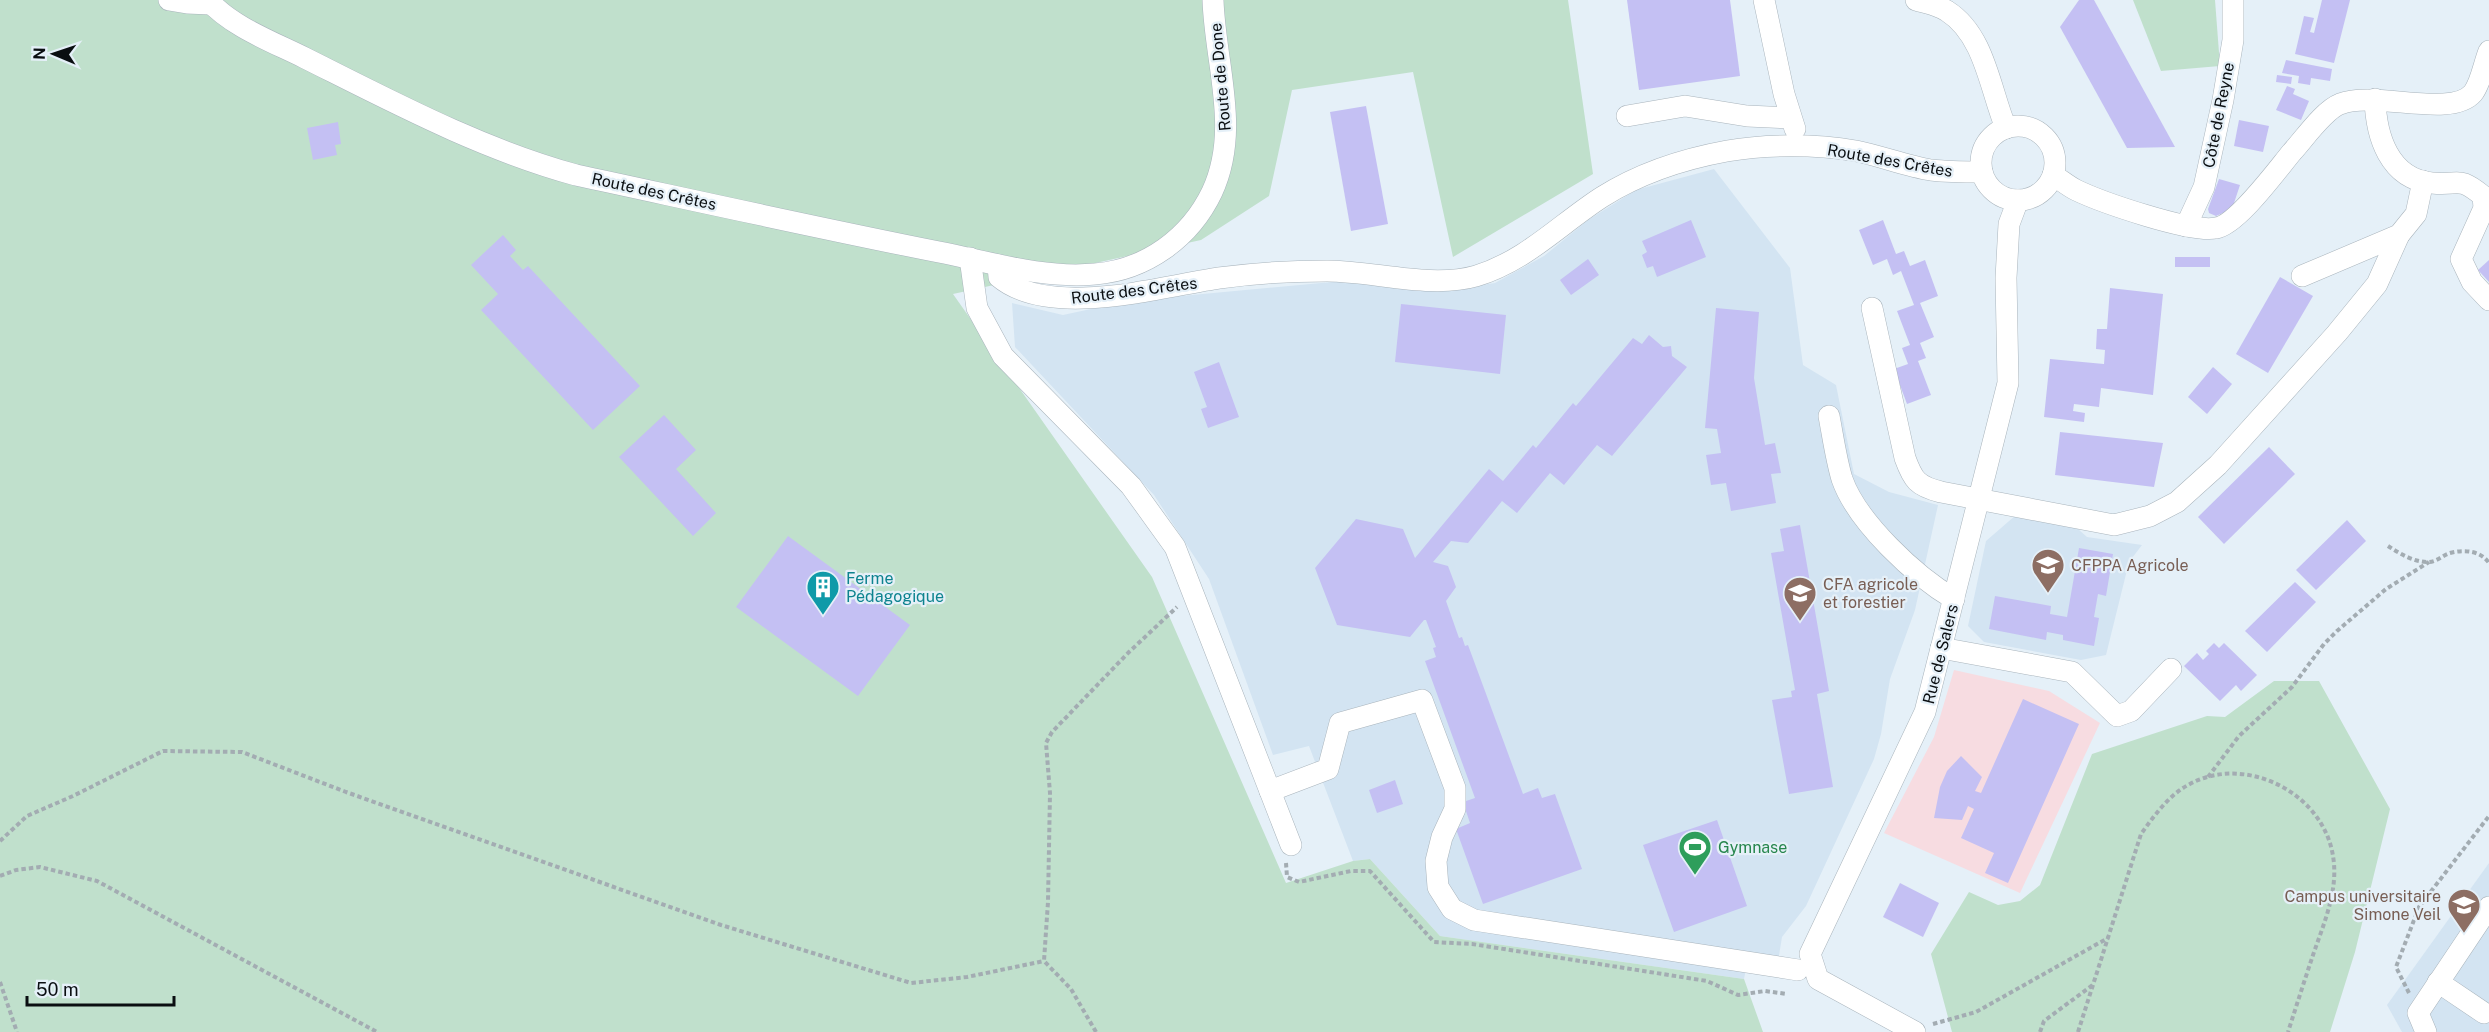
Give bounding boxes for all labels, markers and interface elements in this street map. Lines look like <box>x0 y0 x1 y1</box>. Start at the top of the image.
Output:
street label: Route de Done <box>1206 22 1235 132</box>
north arrow <box>24 24 84 84</box>
text: N <box>30 47 49 60</box>
street label: Côte de Reyne <box>2199 61 2238 169</box>
street label: Route des Crêtes <box>1826 140 1954 181</box>
street label: Route des Crêtes <box>590 169 718 214</box>
street label: Route des Crêtes <box>1070 273 1198 308</box>
school or university icon: CFPPA Agricole <box>2030 547 2066 594</box>
place label: CFPPA Agricole <box>2071 556 2189 575</box>
building icon: Ferme Pédagogique <box>805 569 841 616</box>
place label: Ferme Pédagogique <box>846 569 944 606</box>
school or university icon: CFA agricole et forestier <box>1782 575 1818 622</box>
place label: CFA agricole et forestier <box>1823 575 1918 612</box>
street label: Rue de Salers <box>1919 602 1962 706</box>
sports icon: Gymnase <box>1677 829 1713 876</box>
place label: Gymnase <box>1718 838 1787 857</box>
place label: Campus universitaire Simone Veil <box>2285 887 2441 924</box>
school or university icon: Campus universitaire Simone Veil <box>2446 887 2482 934</box>
scale bar <box>27 969 174 1007</box>
text: 50 m <box>36 979 79 1000</box>

